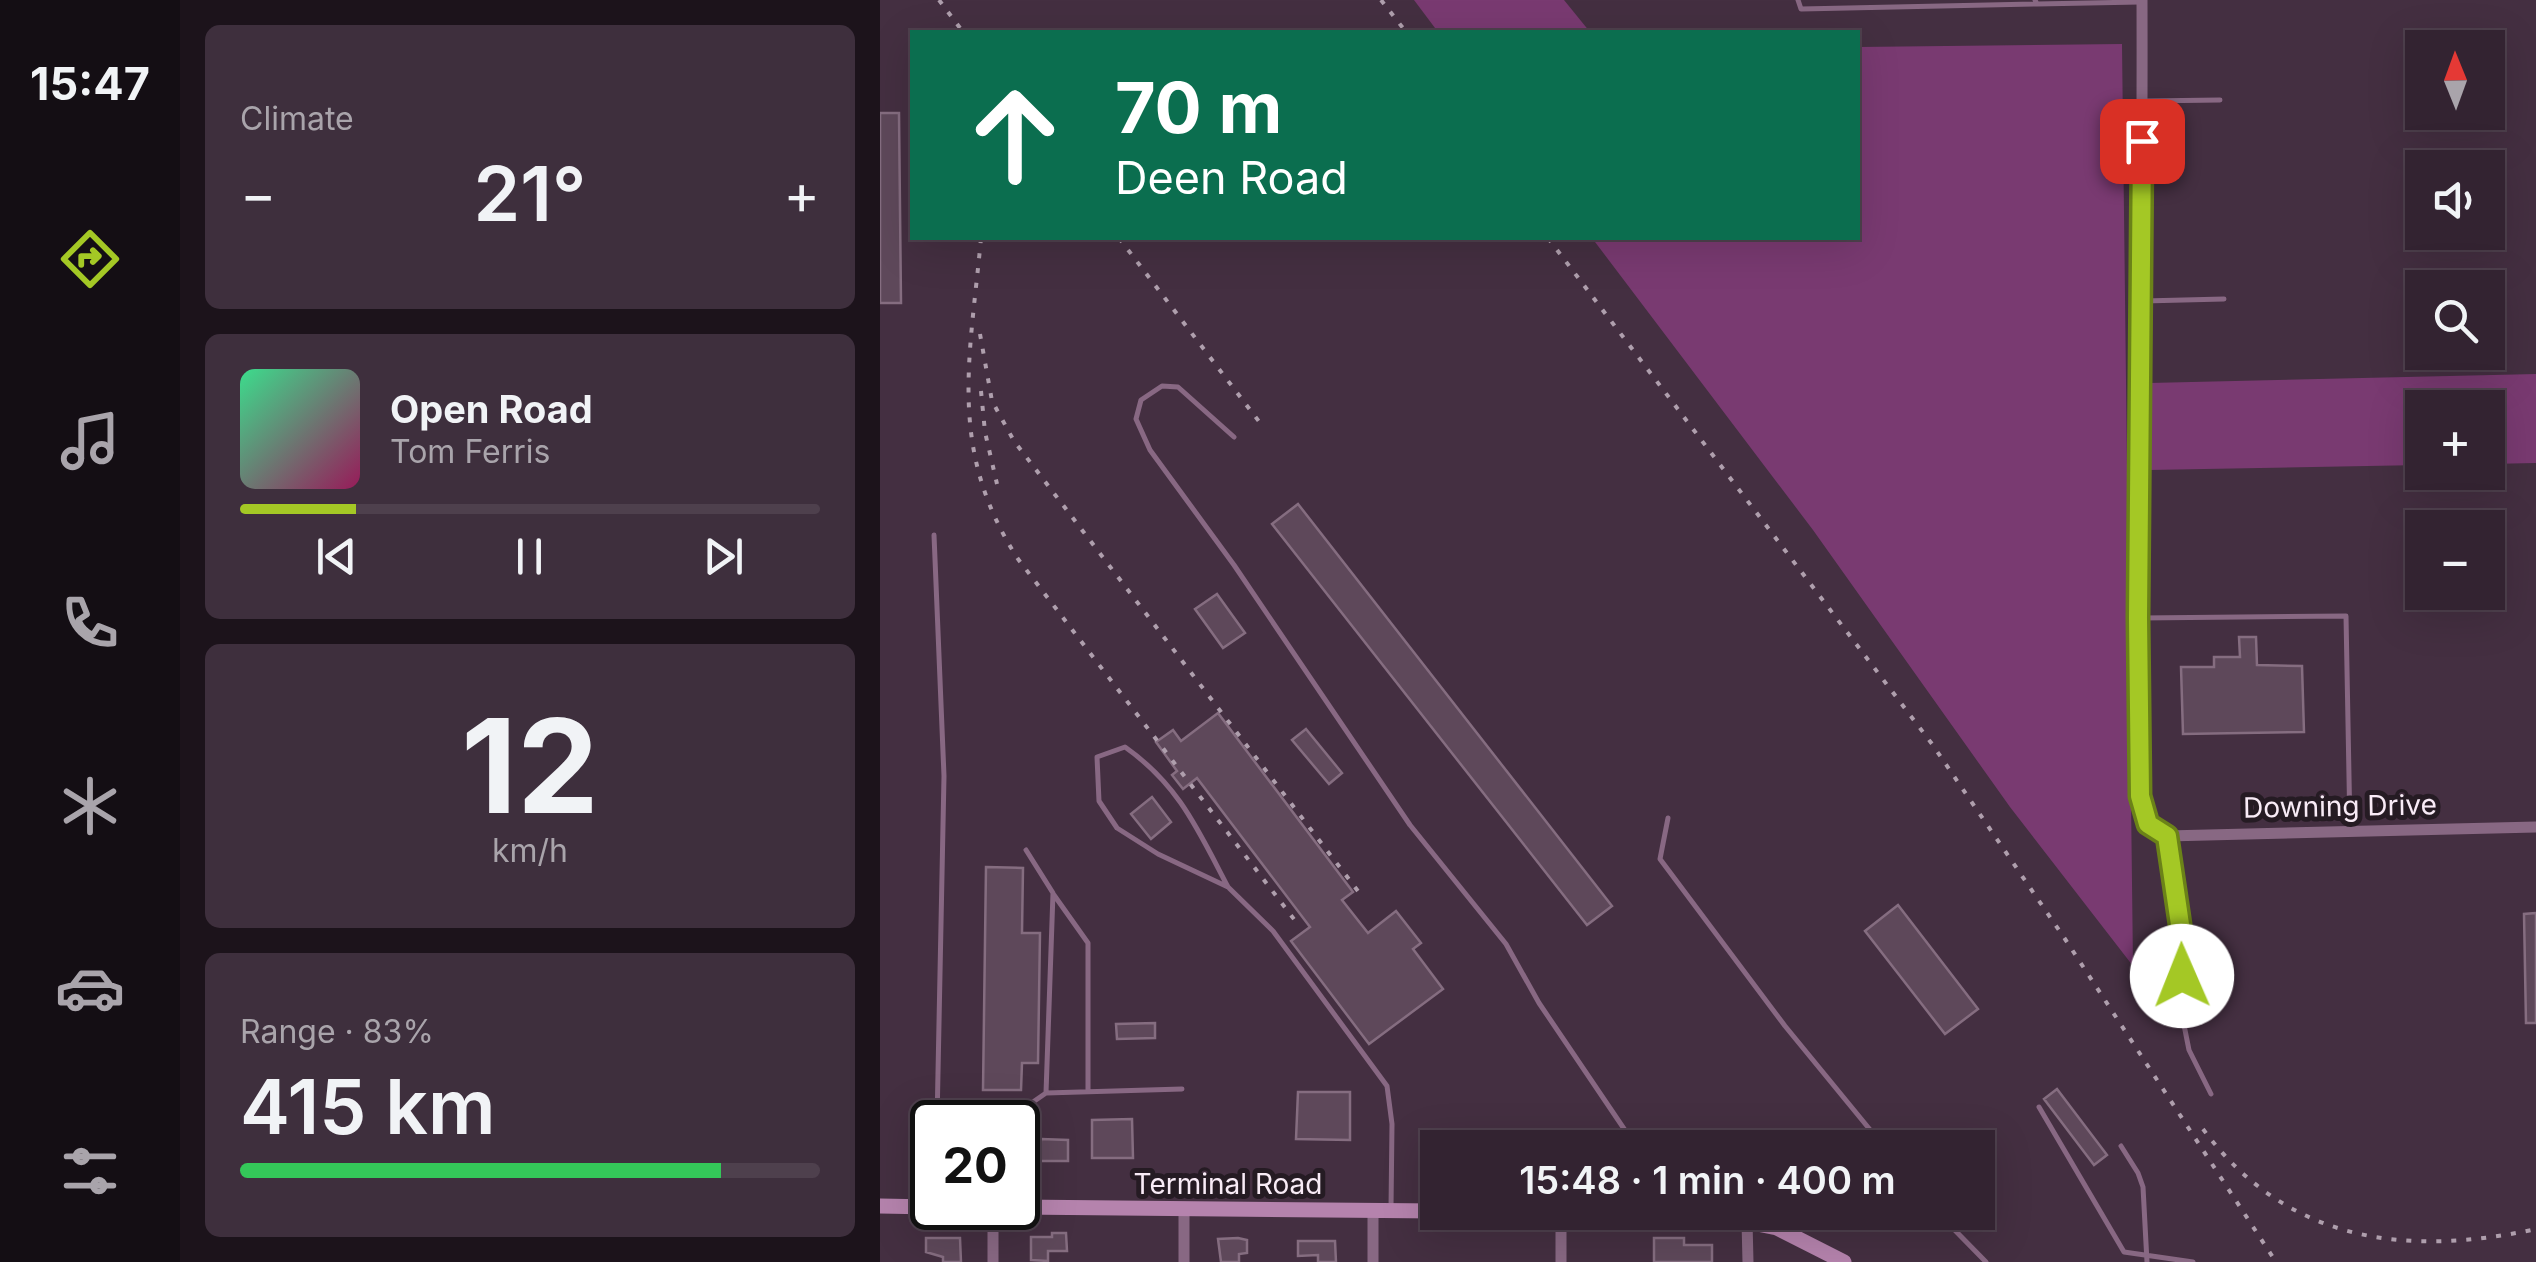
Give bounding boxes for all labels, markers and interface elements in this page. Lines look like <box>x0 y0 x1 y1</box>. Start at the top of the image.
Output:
north arrow <box>2405 30 2505 130</box>
map controls <box>2405 30 2505 610</box>
text: 15:47 <box>30 56 150 111</box>
text: 70 m <box>1115 65 1282 150</box>
icon: ahead <box>950 70 1080 200</box>
text: Climate <box>240 99 354 138</box>
pin <box>2100 99 2185 184</box>
icon: arrive <box>2115 114 2170 169</box>
text: 21° <box>474 148 586 239</box>
text: Deen Road <box>1115 150 1348 205</box>
button: sound <box>2405 150 2505 250</box>
text: − <box>240 161 276 227</box>
text: + <box>784 161 820 227</box>
icon: directions <box>55 224 125 294</box>
button: search <box>2405 270 2505 370</box>
text: Open Road <box>390 386 593 432</box>
button: + <box>2405 390 2505 490</box>
icon: music <box>55 406 125 476</box>
text: Tom Ferris <box>390 432 550 471</box>
button: − <box>2405 510 2505 610</box>
icon: previous <box>309 529 364 584</box>
icon: pause <box>502 529 557 584</box>
icon: next <box>696 529 751 584</box>
icon: phone <box>55 588 125 658</box>
text: 12 <box>461 687 599 844</box>
icon: climate <box>55 771 125 841</box>
street label: Downing Drive <box>2243 787 2437 825</box>
text: km/h <box>492 831 568 870</box>
position arrow <box>2130 924 2234 1028</box>
icon: car <box>55 953 125 1023</box>
text: Range · 83% <box>240 1012 434 1051</box>
text: 415 km <box>240 1061 496 1152</box>
speed limit sign: 20 <box>910 1100 1040 1230</box>
icon: filters <box>55 1136 125 1206</box>
text: 15:48 · 1 min · 400 m <box>1519 1157 1896 1203</box>
street label: Terminal Road <box>1134 1167 1322 1201</box>

